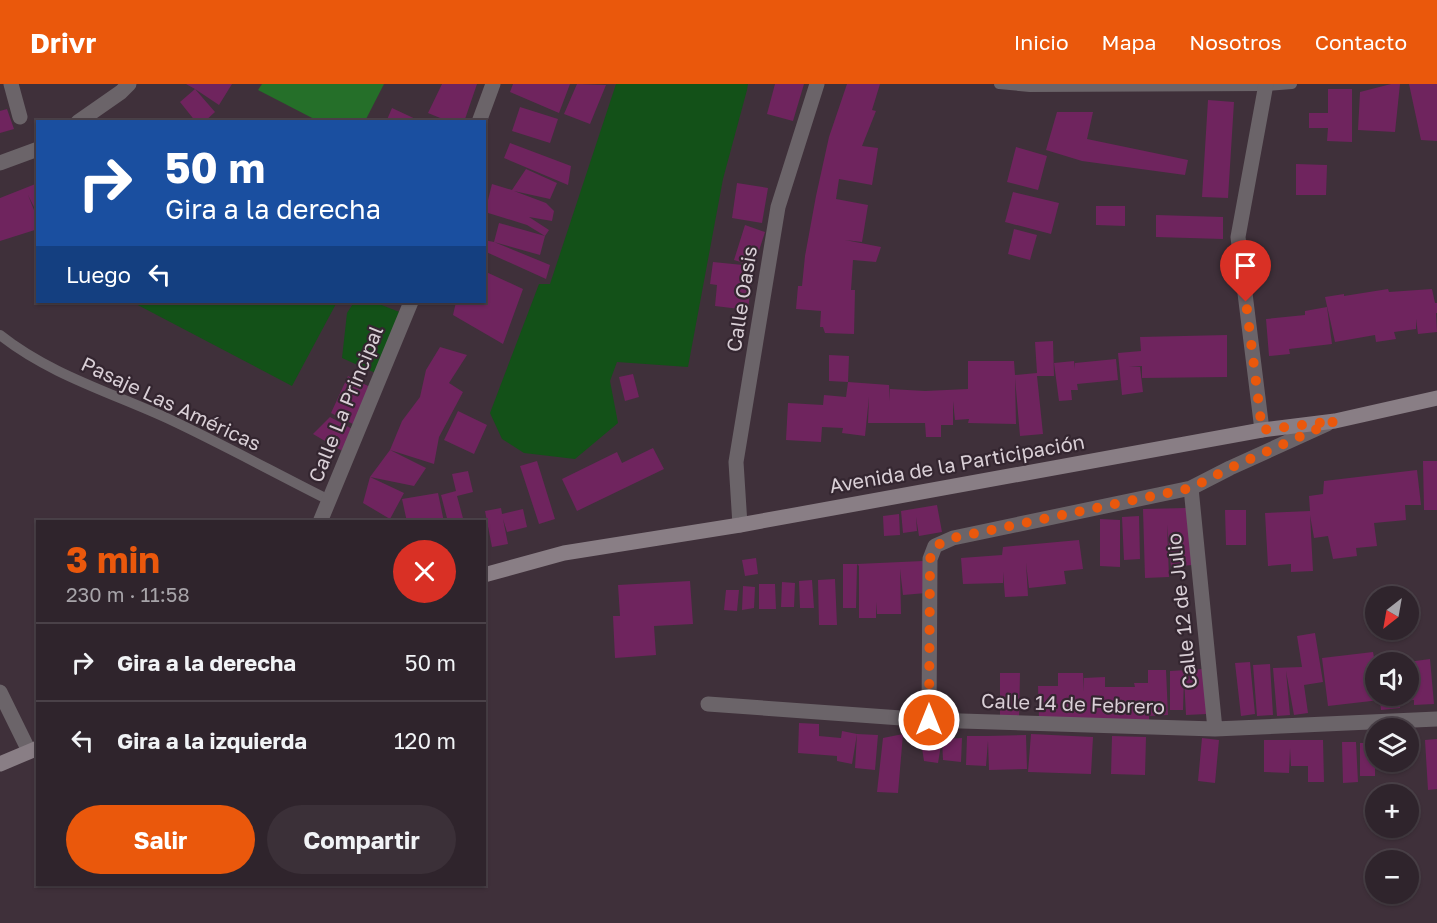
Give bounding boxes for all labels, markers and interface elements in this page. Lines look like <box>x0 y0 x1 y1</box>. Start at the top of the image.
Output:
text: Drivr <box>30 26 96 59</box>
text: Inicio <box>1014 29 1069 55</box>
text: Mapa <box>1102 29 1156 55</box>
text: Nosotros <box>1189 29 1282 55</box>
text: Contacto <box>1315 29 1407 55</box>
text: 50 m <box>165 142 265 192</box>
icon: right <box>66 144 144 222</box>
text: Gira a la derecha <box>165 193 381 225</box>
pin <box>1220 240 1271 302</box>
street label: Calle Oasis <box>721 244 761 353</box>
icon: arrive <box>1229 249 1262 282</box>
icon: left <box>143 258 176 291</box>
text: Luego <box>66 261 131 288</box>
street label: Calle La Principal <box>303 322 387 485</box>
street label: Pasaje Las Américas <box>78 351 265 455</box>
street label: Avenida de la Participación <box>827 429 1086 497</box>
street label: Calle 12 de Julio <box>1161 532 1201 690</box>
text: 3 min <box>66 538 160 581</box>
button: close <box>393 540 456 603</box>
text: 230 m · 11:58 <box>66 582 190 606</box>
north arrow <box>1365 586 1419 640</box>
map controls <box>1365 586 1419 904</box>
icon: right <box>66 646 99 679</box>
text: Gira a la derecha <box>117 649 296 676</box>
text: 50 m <box>405 649 456 676</box>
button: sound <box>1365 652 1419 706</box>
position arrow <box>897 688 961 752</box>
street label: Calle 14 de Febrero <box>981 688 1166 718</box>
button: layers <box>1365 718 1419 772</box>
icon: left <box>66 724 99 757</box>
text: Gira a la izquierda <box>117 727 307 754</box>
text: 120 m <box>394 727 456 754</box>
button: + <box>1365 784 1419 838</box>
button: Salir <box>66 805 255 874</box>
button: Compartir <box>267 805 456 874</box>
button: − <box>1365 850 1419 904</box>

